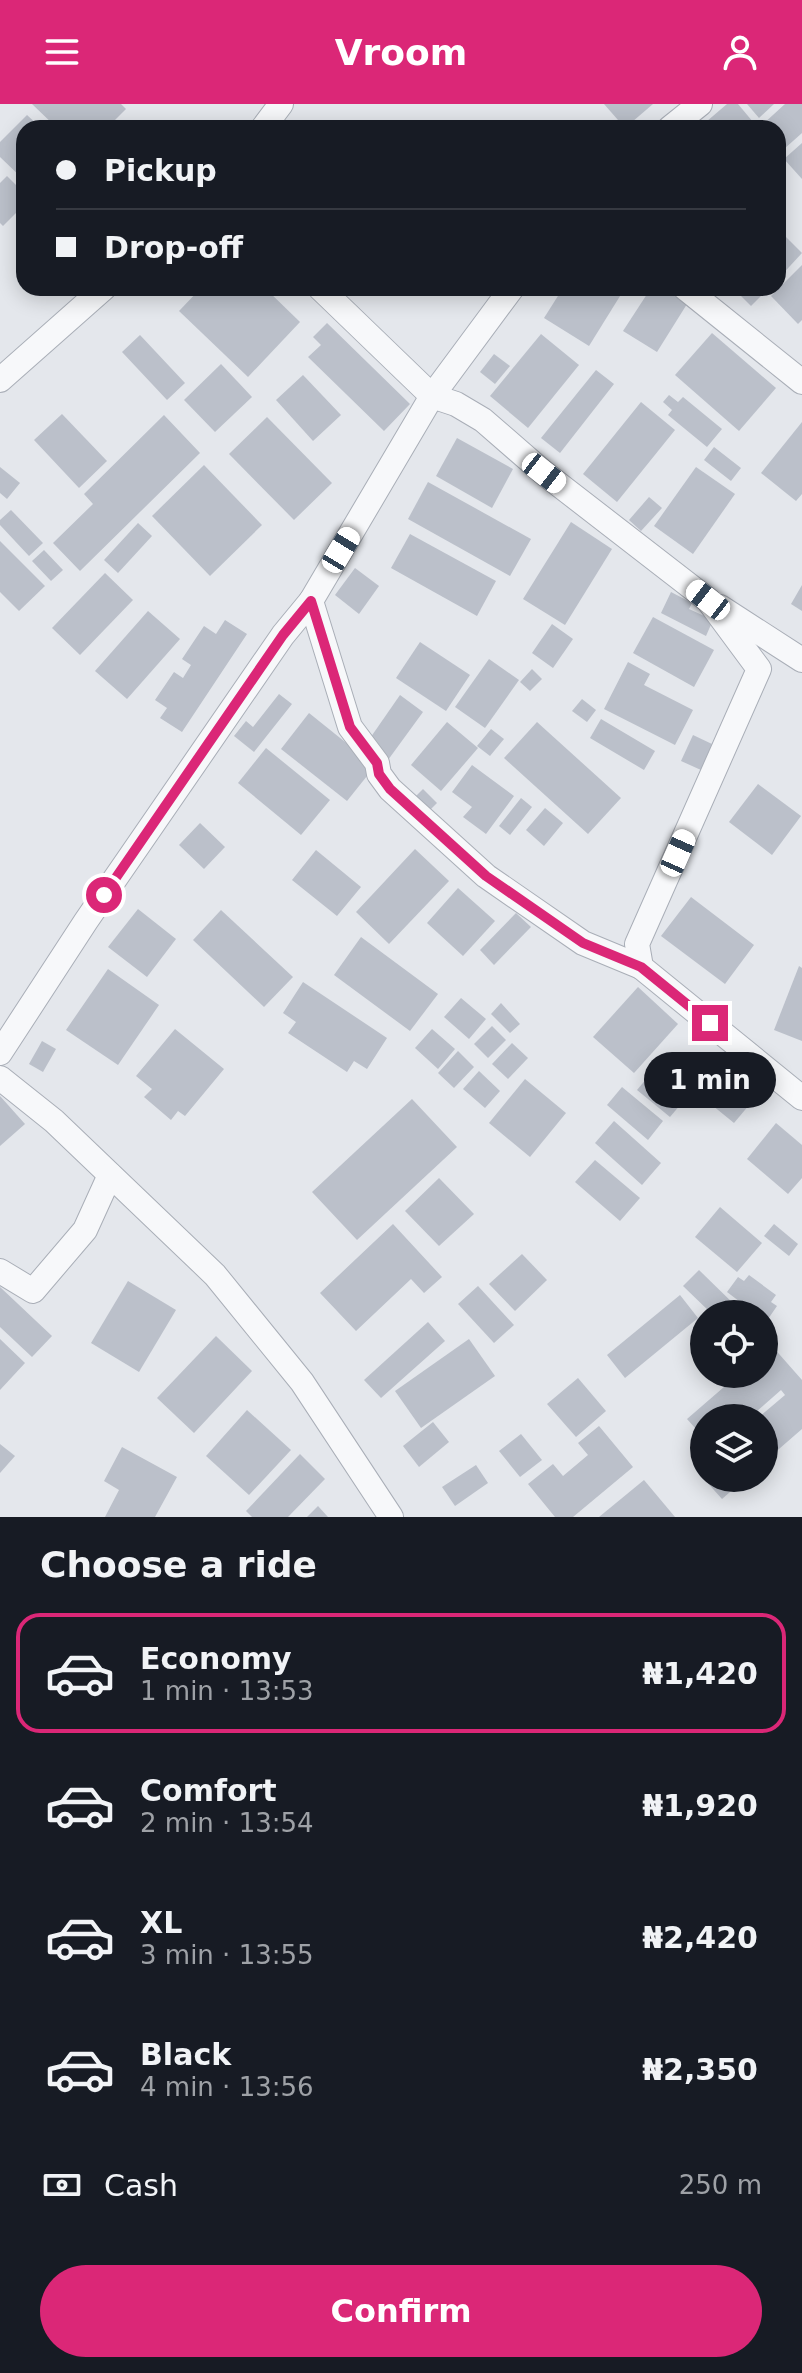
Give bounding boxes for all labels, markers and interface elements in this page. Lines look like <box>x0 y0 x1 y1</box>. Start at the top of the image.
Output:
icon: menu <box>40 30 84 74</box>
icon: person <box>718 30 762 74</box>
text: Vroom <box>335 32 467 73</box>
text: Pickup <box>104 153 217 188</box>
text: Drop-off <box>104 230 243 265</box>
car <box>518 449 570 497</box>
car <box>318 523 364 577</box>
car <box>682 576 734 624</box>
car <box>657 826 699 880</box>
route start <box>86 877 122 913</box>
route end <box>692 1005 728 1041</box>
callout: 1 min <box>644 1051 776 1107</box>
text: 1 min <box>669 1065 751 1095</box>
map controls <box>690 1300 778 1492</box>
button: locate <box>690 1300 778 1388</box>
button: layers <box>690 1404 778 1492</box>
text: Choose a ride <box>40 1544 317 1585</box>
icon: car <box>44 1637 116 1709</box>
text: Economy <box>140 1641 292 1676</box>
text: ₦1,420 <box>642 1656 758 1691</box>
text: 1 min · 13:53 <box>140 1676 314 1706</box>
icon: car <box>44 1769 116 1841</box>
text: Comfort <box>140 1773 277 1808</box>
text: ₦1,920 <box>642 1788 758 1823</box>
text: 2 min · 13:54 <box>140 1808 314 1838</box>
icon: car <box>44 1901 116 1973</box>
text: XL <box>140 1905 182 1940</box>
text: ₦2,420 <box>642 1920 758 1955</box>
text: 3 min · 13:55 <box>140 1940 314 1970</box>
icon: car <box>44 2033 116 2105</box>
text: Black <box>140 2037 231 2072</box>
text: ₦2,350 <box>642 2052 758 2087</box>
text: 4 min · 13:56 <box>140 2072 314 2102</box>
icon: cash <box>40 2163 84 2207</box>
text: Cash <box>104 2168 178 2203</box>
text: 250 m <box>679 2170 762 2200</box>
button: Confirm <box>40 2265 762 2357</box>

